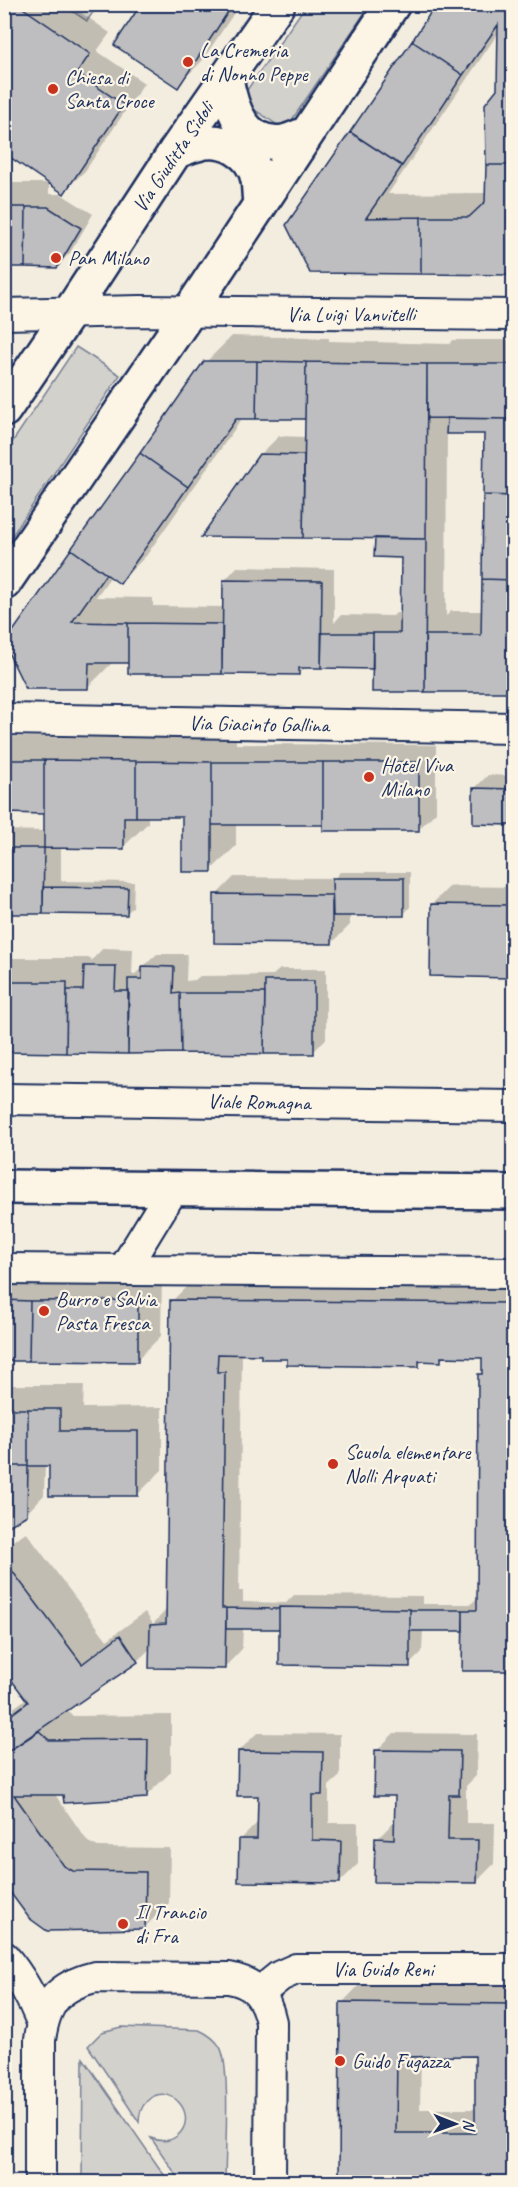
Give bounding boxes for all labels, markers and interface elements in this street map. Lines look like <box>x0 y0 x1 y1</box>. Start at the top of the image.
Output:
place label: La Cremeria di Nonno Peppe <box>200 37 309 87</box>
marker: La Cremeria di Nonno Peppe <box>181 55 195 69</box>
place label: Chiesa di Santa Croce <box>65 64 156 114</box>
marker: Chiesa di Santa Croce <box>46 82 60 96</box>
street label: Via Giuditta Sidoli <box>127 94 221 217</box>
place label: Pan Milano <box>68 245 150 271</box>
marker: Pan Milano <box>49 251 63 265</box>
street label: Via Luigi Vanvitelli <box>287 301 418 327</box>
street label: Via Giacinto Gallina <box>189 710 332 738</box>
place label: Hotel Viva Milano <box>381 752 455 802</box>
marker: Hotel Viva Milano <box>362 770 376 784</box>
street label: Viale Romagna <box>207 1088 313 1116</box>
place label: Burro e Salvia Pasta Fresca <box>56 1286 159 1336</box>
marker: Burro e Salvia Pasta Fresca <box>37 1304 51 1318</box>
place label: Scuola elementare Nolli Arquati <box>345 1439 472 1489</box>
marker: Scuola elementare Nolli Arquati <box>326 1457 340 1471</box>
place label: Il Trancio di Fra <box>135 1899 208 1949</box>
marker: Il Trancio di Fra <box>116 1917 130 1931</box>
street label: Via Guido Reni <box>332 1956 437 1982</box>
place label: Guido Fugazza <box>352 2048 452 2074</box>
marker: Guido Fugazza <box>333 2054 347 2068</box>
north arrow <box>425 2094 485 2154</box>
text: N <box>459 2119 479 2132</box>

